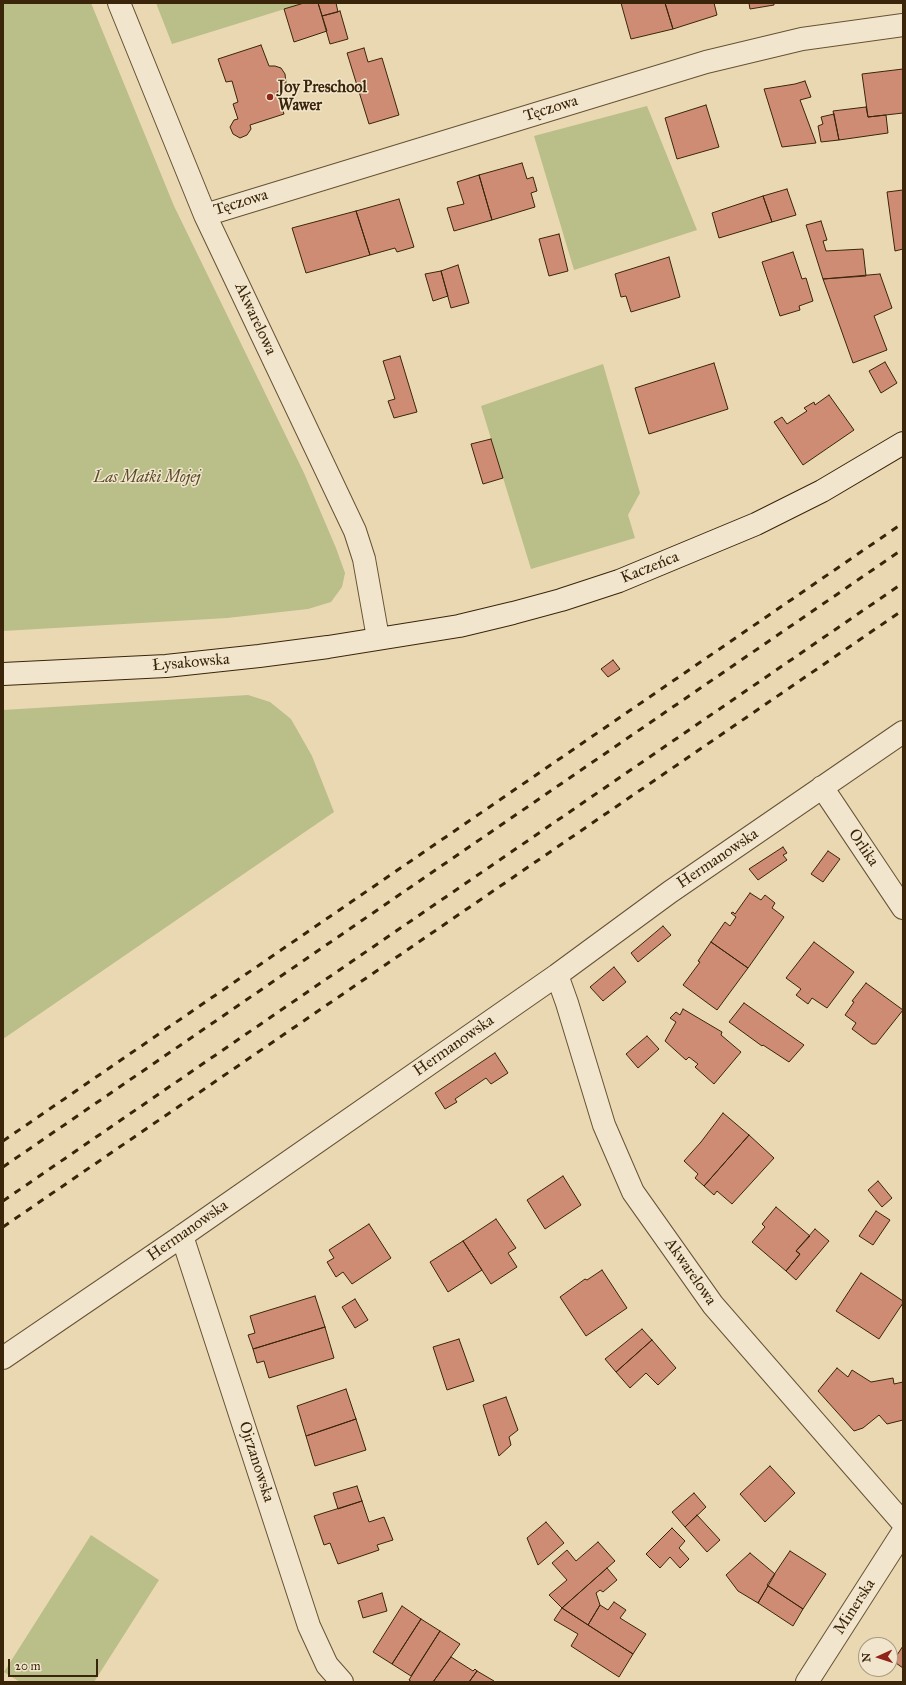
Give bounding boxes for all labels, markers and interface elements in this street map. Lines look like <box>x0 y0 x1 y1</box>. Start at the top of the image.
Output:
place label: Joy Preschool Wawer <box>278 78 367 116</box>
marker: Joy Preschool Wawer <box>265 92 275 102</box>
street label: Tęczowa <box>522 92 580 126</box>
street label: Tęczowa <box>212 186 270 220</box>
street label: Akwarelowa <box>230 280 280 358</box>
park label: Las Matki Mojej <box>94 468 200 488</box>
street label: Kaczeńca <box>618 548 682 588</box>
street label: Łysakowska <box>152 650 230 676</box>
street label: Hermanowska <box>674 825 762 893</box>
street label: Orlika <box>844 826 882 870</box>
street label: Hermanowska <box>410 1011 498 1081</box>
street label: Hermanowska <box>144 1196 232 1266</box>
street label: Akwarelowa <box>660 1235 720 1309</box>
street label: Ojrzanowska <box>234 1419 278 1505</box>
street label: Minerska <box>830 1576 880 1638</box>
north arrow <box>858 1637 898 1677</box>
scale bar <box>10 1651 100 1677</box>
text: N <box>860 1653 873 1663</box>
text: 20 m <box>15 1659 41 1673</box>

